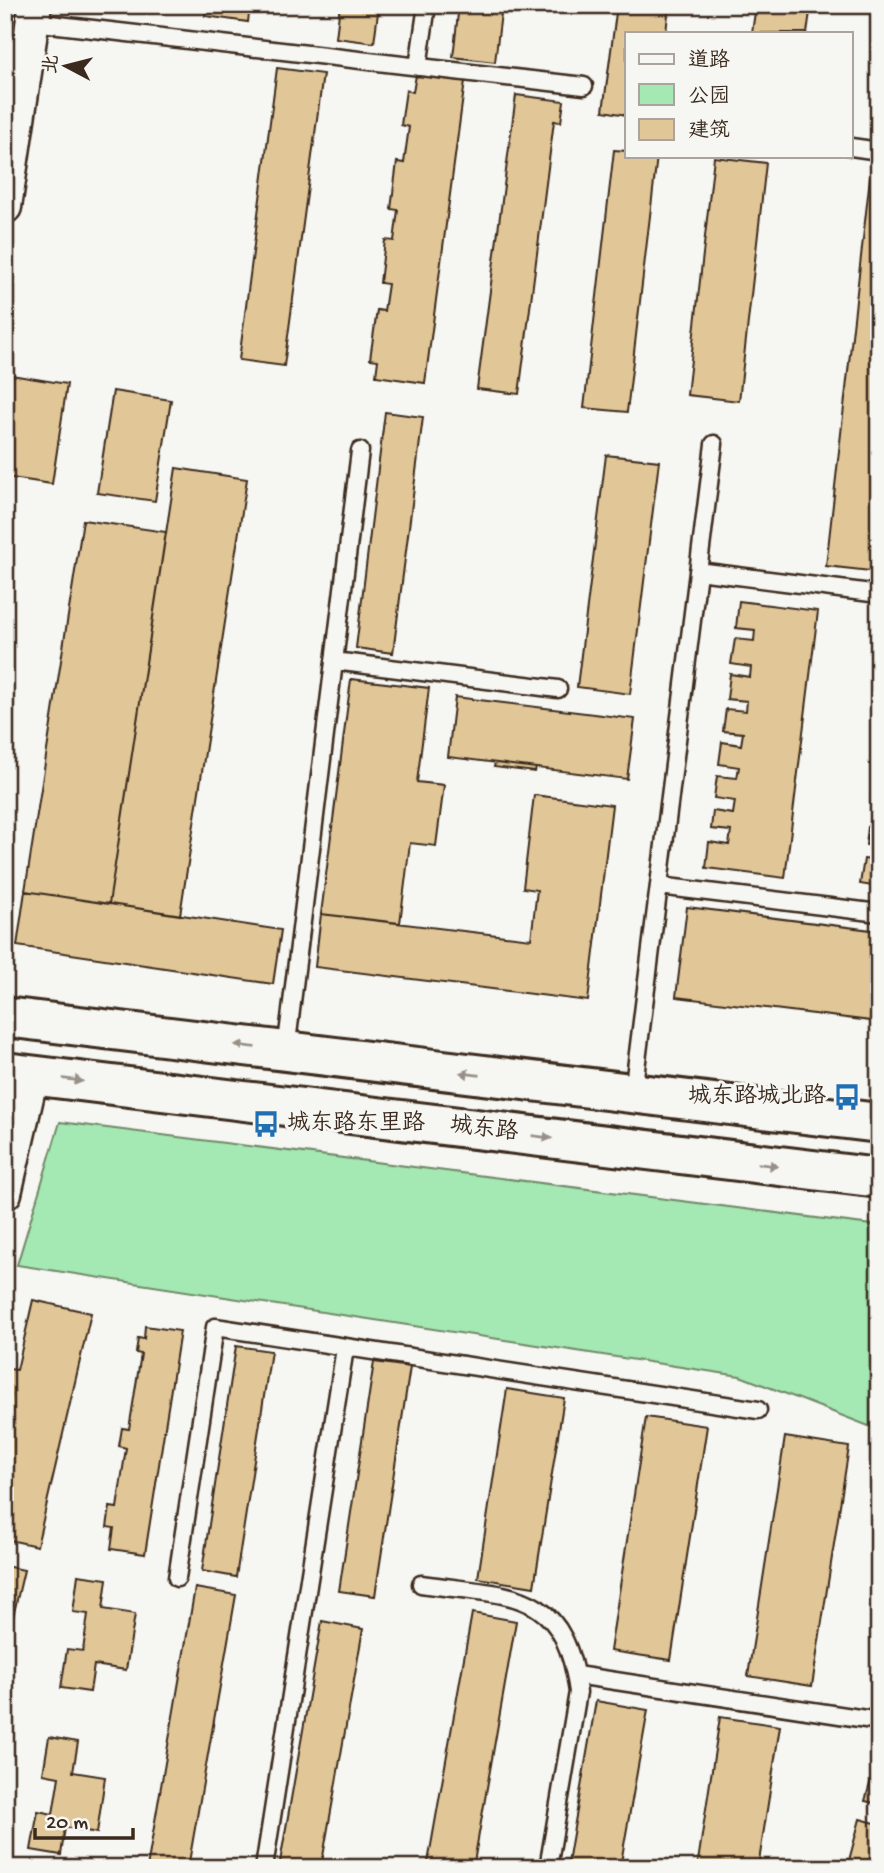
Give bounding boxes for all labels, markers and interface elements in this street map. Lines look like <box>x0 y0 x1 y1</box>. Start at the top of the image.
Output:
north arrow <box>32 32 102 102</box>
legend <box>625 32 852 158</box>
text: 道路 <box>688 48 730 75</box>
text: 北 <box>40 54 65 75</box>
text: 公园 <box>688 85 730 111</box>
text: 建筑 <box>688 119 730 145</box>
one-way arrow <box>233 1041 255 1052</box>
one-way arrow <box>459 1068 481 1079</box>
one-way arrow <box>62 1075 84 1086</box>
bus stop icon: 城东路城北路 <box>832 1082 862 1112</box>
place label: 城东路城北路 <box>688 1083 826 1111</box>
bus stop icon: 城东路东里路 <box>251 1109 281 1139</box>
place label: 城东路东里路 <box>287 1110 425 1138</box>
street label: 城东路 <box>448 1111 520 1148</box>
one-way arrow <box>531 1132 553 1143</box>
one-way arrow <box>757 1159 779 1170</box>
scale bar <box>35 1796 133 1840</box>
text: 20 m <box>46 1812 88 1837</box>

